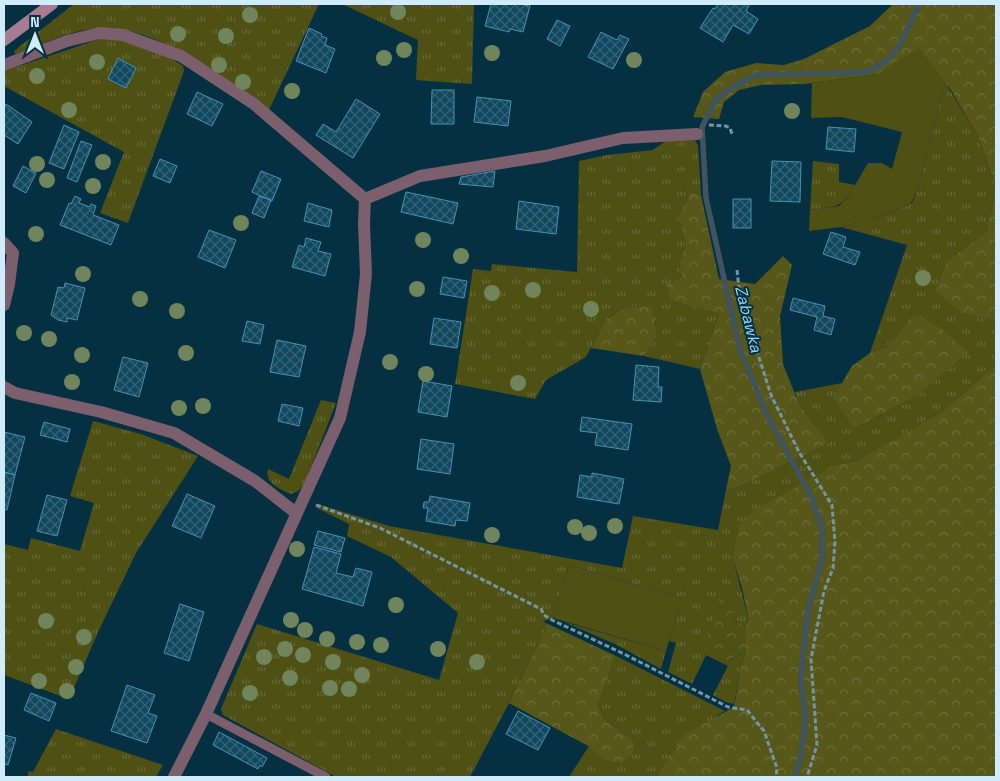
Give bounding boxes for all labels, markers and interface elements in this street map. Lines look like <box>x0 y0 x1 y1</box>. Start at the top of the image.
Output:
north arrow <box>10 10 60 60</box>
text: N <box>30 13 40 31</box>
water label: Zabawka <box>730 283 767 356</box>

